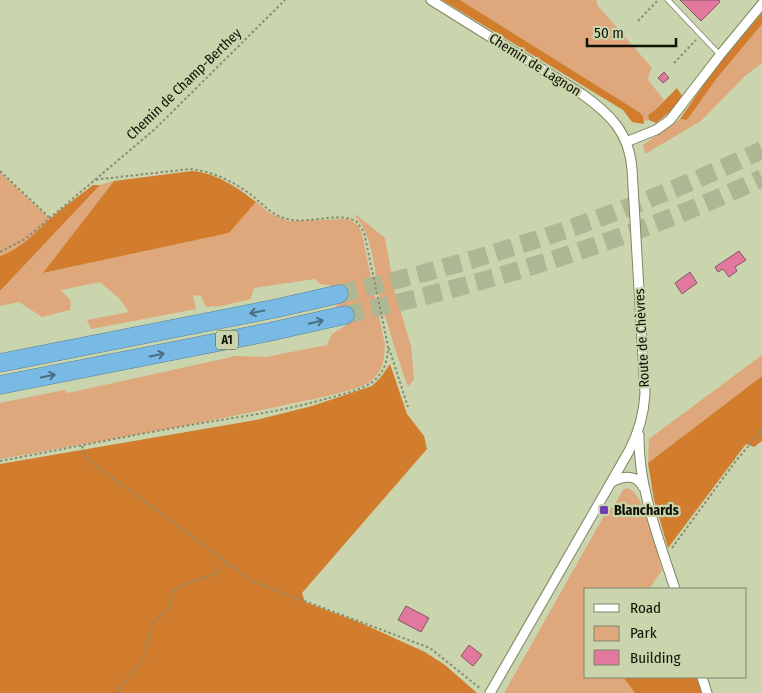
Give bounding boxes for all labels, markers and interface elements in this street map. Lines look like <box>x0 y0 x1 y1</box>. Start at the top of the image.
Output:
scale bar <box>587 15 676 47</box>
street label: Chemin de Champ-Berthey <box>123 24 245 143</box>
text: 50 m <box>594 24 624 42</box>
street label: Chemin de Lagnon <box>486 30 584 100</box>
street label: Route de Chèvres <box>631 288 653 388</box>
one-way arrow <box>250 308 266 318</box>
one-way arrow <box>308 316 324 326</box>
road number: A1 <box>216 330 238 350</box>
one-way arrow <box>149 349 165 359</box>
one-way arrow <box>39 370 55 380</box>
place label: Blanchards <box>614 502 679 519</box>
marker: Blanchards <box>598 504 610 516</box>
legend <box>584 588 747 678</box>
text: Road <box>630 599 661 617</box>
text: Park <box>630 624 657 642</box>
text: Building <box>630 649 681 667</box>

